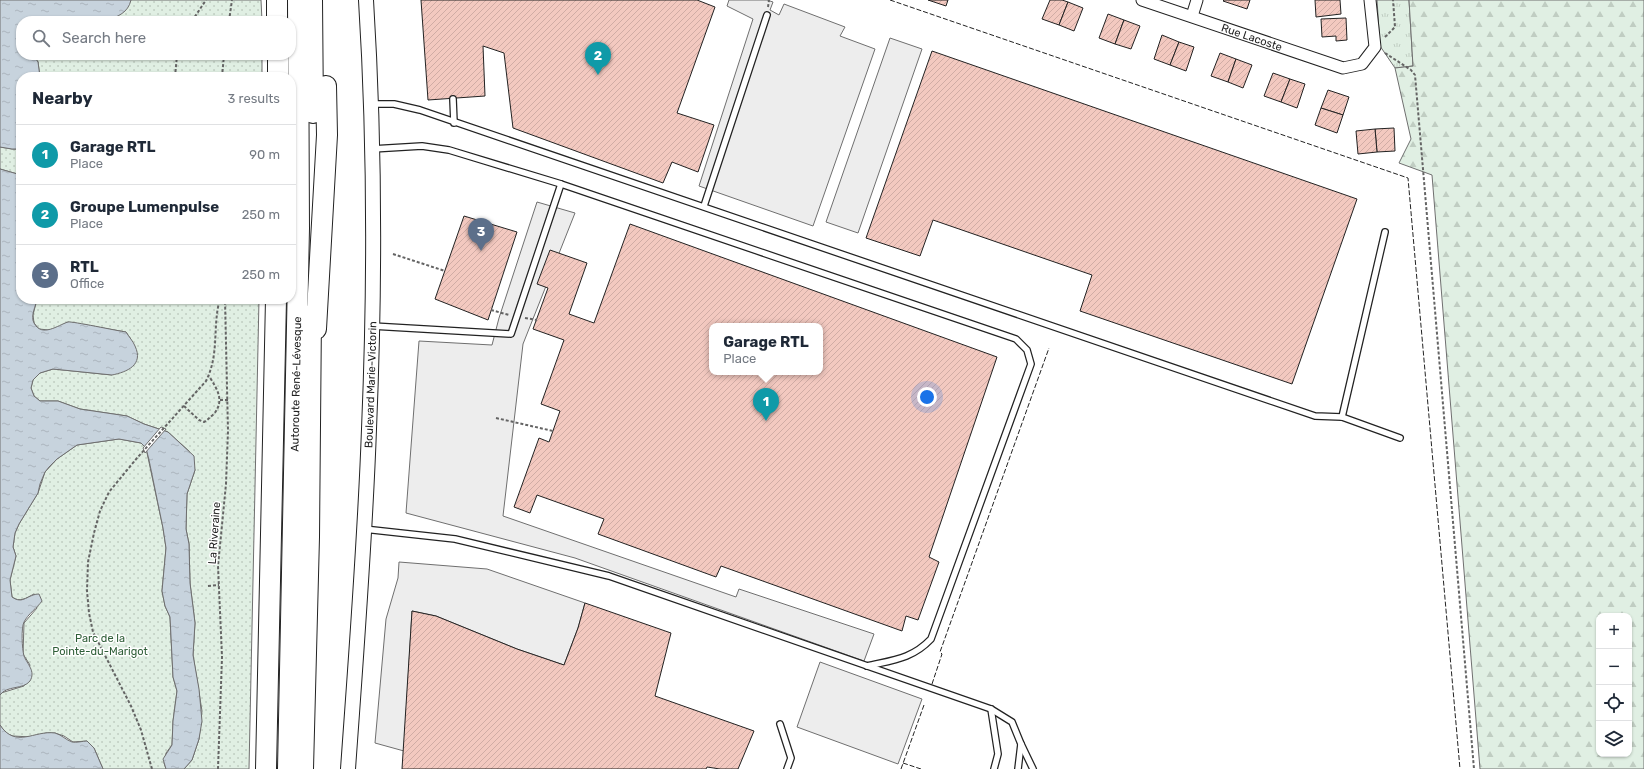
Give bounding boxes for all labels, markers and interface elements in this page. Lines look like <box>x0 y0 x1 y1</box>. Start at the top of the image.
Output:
search box <box>16 16 296 60</box>
street label: Rue Lacoste <box>1220 21 1284 54</box>
icon: search <box>30 27 52 49</box>
text: Search here <box>62 29 146 47</box>
pin: 2 <box>585 42 611 75</box>
text: Nearby <box>32 88 93 108</box>
text: 3 results <box>228 91 280 106</box>
text: Garage RTL <box>70 138 155 156</box>
text: 1 <box>42 147 48 162</box>
text: 90 m <box>249 147 280 162</box>
text: Place <box>70 156 103 171</box>
text: Groupe Lumenpulse <box>70 198 219 216</box>
text: 2 <box>41 207 49 222</box>
text: 250 m <box>242 207 280 222</box>
text: Place <box>70 216 103 231</box>
pin: 3 <box>468 218 494 251</box>
text: RTL <box>70 258 99 276</box>
text: 3 <box>41 267 49 282</box>
text: 250 m <box>242 267 280 282</box>
text: Office <box>70 276 104 291</box>
street label: Autoroute René-Lévesque <box>288 316 304 452</box>
street label: Boulevard Marie-Victorin <box>362 321 379 448</box>
popup <box>709 323 823 375</box>
text: Garage RTL <box>723 333 809 351</box>
text: Place <box>723 351 756 366</box>
your location <box>917 387 937 407</box>
pin: 1 <box>753 388 779 421</box>
street label: La Riveraine <box>206 501 223 565</box>
map controls <box>1596 613 1632 757</box>
button: + <box>1596 613 1632 649</box>
park label: Parc de la Pointe-du-Marigot <box>52 632 148 658</box>
button: − <box>1596 649 1632 685</box>
button: locate <box>1596 685 1632 721</box>
button: layers <box>1596 721 1632 757</box>

